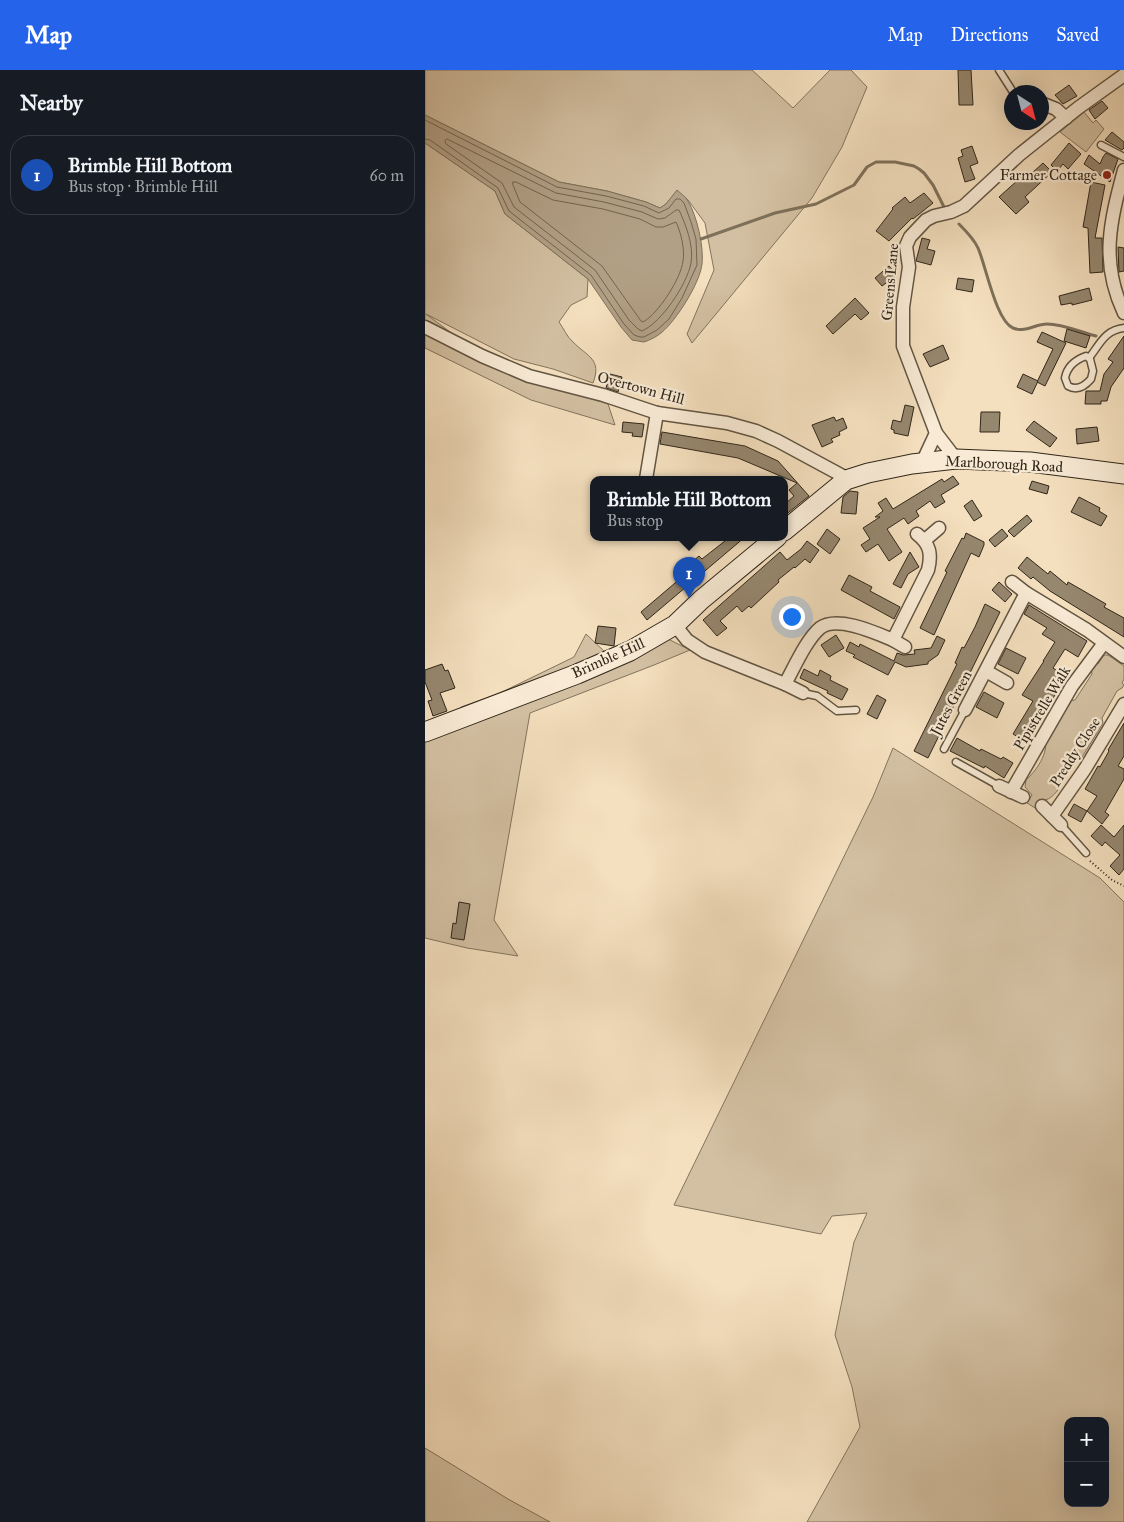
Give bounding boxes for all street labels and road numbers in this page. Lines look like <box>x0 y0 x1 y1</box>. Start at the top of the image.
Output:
street label: Greens Lane <box>878 243 902 321</box>
street label: Overtown Hill <box>595 368 688 409</box>
street label: Marlborough Road <box>945 452 1064 476</box>
street label: Brimble Hill <box>569 634 648 682</box>
street label: Pipistrelle Walk <box>1010 662 1074 753</box>
street label: Jutes Green <box>925 667 977 741</box>
street label: Preddy Close <box>1046 714 1104 790</box>

